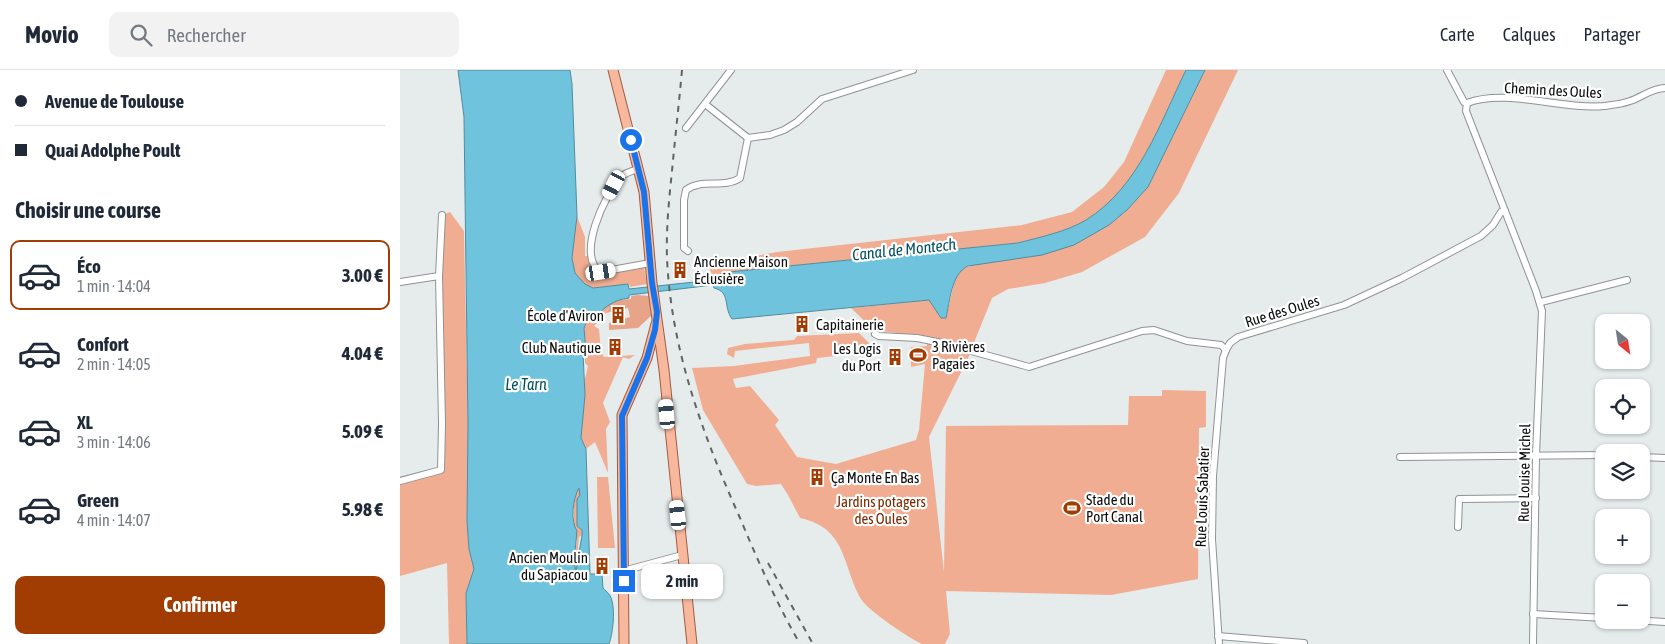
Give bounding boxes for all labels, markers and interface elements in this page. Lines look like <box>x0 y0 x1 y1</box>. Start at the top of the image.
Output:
search box <box>109 12 459 57</box>
text: Movio <box>25 21 79 48</box>
icon: search <box>127 21 155 49</box>
text: Rechercher <box>167 24 246 46</box>
text: Carte <box>1440 24 1475 45</box>
text: Calques <box>1503 24 1556 45</box>
text: Partager <box>1584 24 1640 45</box>
street label: Chemin des Oules <box>1504 79 1602 101</box>
text: Avenue de Toulouse <box>45 90 184 112</box>
route start <box>620 129 642 151</box>
text: Quai Adolphe Poult <box>45 139 181 161</box>
car <box>600 168 627 202</box>
text: Choisir une course <box>15 197 161 223</box>
water label: Canal de Montech <box>851 235 957 263</box>
icon: car <box>17 253 62 298</box>
place label: Ancienne Maison Éclusière <box>694 253 788 287</box>
text: Éco <box>77 255 101 277</box>
building icon: Ancienne Maison Éclusière <box>670 260 690 280</box>
car <box>585 262 616 282</box>
text: 3.00 € <box>342 264 383 286</box>
text: 1 min · 14:04 <box>77 277 151 295</box>
street label: Rue des Oules <box>1243 292 1321 330</box>
building icon: École d'Aviron <box>608 305 628 325</box>
place label: École d'Aviron <box>527 307 604 324</box>
building icon: Capitainerie <box>792 314 812 334</box>
north arrow <box>1595 314 1650 369</box>
map controls <box>1595 314 1650 629</box>
place label: Capitainerie <box>816 316 884 333</box>
icon: car <box>17 331 62 376</box>
text: Confort <box>77 333 129 355</box>
building icon: Club Nautique <box>605 337 625 357</box>
place label: 3 Rivières Pagaies <box>932 338 985 372</box>
place label: Club Nautique <box>522 339 601 356</box>
place label: Les Logis du Port <box>833 340 881 374</box>
text: 4.04 € <box>342 342 383 364</box>
sports icon: 3 Rivières Pagaies <box>908 345 928 365</box>
building icon: Les Logis du Port <box>885 347 905 367</box>
text: 2 min · 14:05 <box>77 355 151 373</box>
water label: Le Tarn <box>505 375 547 393</box>
button: locate <box>1595 379 1650 434</box>
car <box>658 398 675 430</box>
icon: car <box>17 409 62 454</box>
text: XL <box>77 411 93 433</box>
text: 5.09 € <box>342 420 383 442</box>
street label: Rue Louise Michel <box>1515 424 1533 522</box>
text: 3 min · 14:06 <box>77 433 151 451</box>
button: layers <box>1595 444 1650 499</box>
street label: Rue Louis Sabatier <box>1192 446 1212 548</box>
building icon: Ça Monte En Bas <box>807 467 827 487</box>
place label: Ça Monte En Bas <box>831 469 919 486</box>
icon: car <box>17 487 62 532</box>
text: Green <box>77 489 119 511</box>
place label: Stade du Port Canal <box>1086 491 1143 525</box>
park label: Jardins potagers des Oules <box>836 493 926 527</box>
text: 5.98 € <box>342 498 383 520</box>
sports icon: Stade du Port Canal <box>1062 498 1082 518</box>
car <box>668 499 687 531</box>
button: + <box>1595 509 1650 564</box>
text: 4 min · 14:07 <box>77 511 151 529</box>
place label: Ancien Moulin du Sapiacou <box>509 549 588 583</box>
building icon: Ancien Moulin du Sapiacou <box>592 556 612 576</box>
callout: 2 min <box>642 564 724 598</box>
route end <box>613 570 635 592</box>
text: 2 min <box>666 572 698 590</box>
button: − <box>1595 574 1650 629</box>
button: Confirmer <box>15 576 385 634</box>

